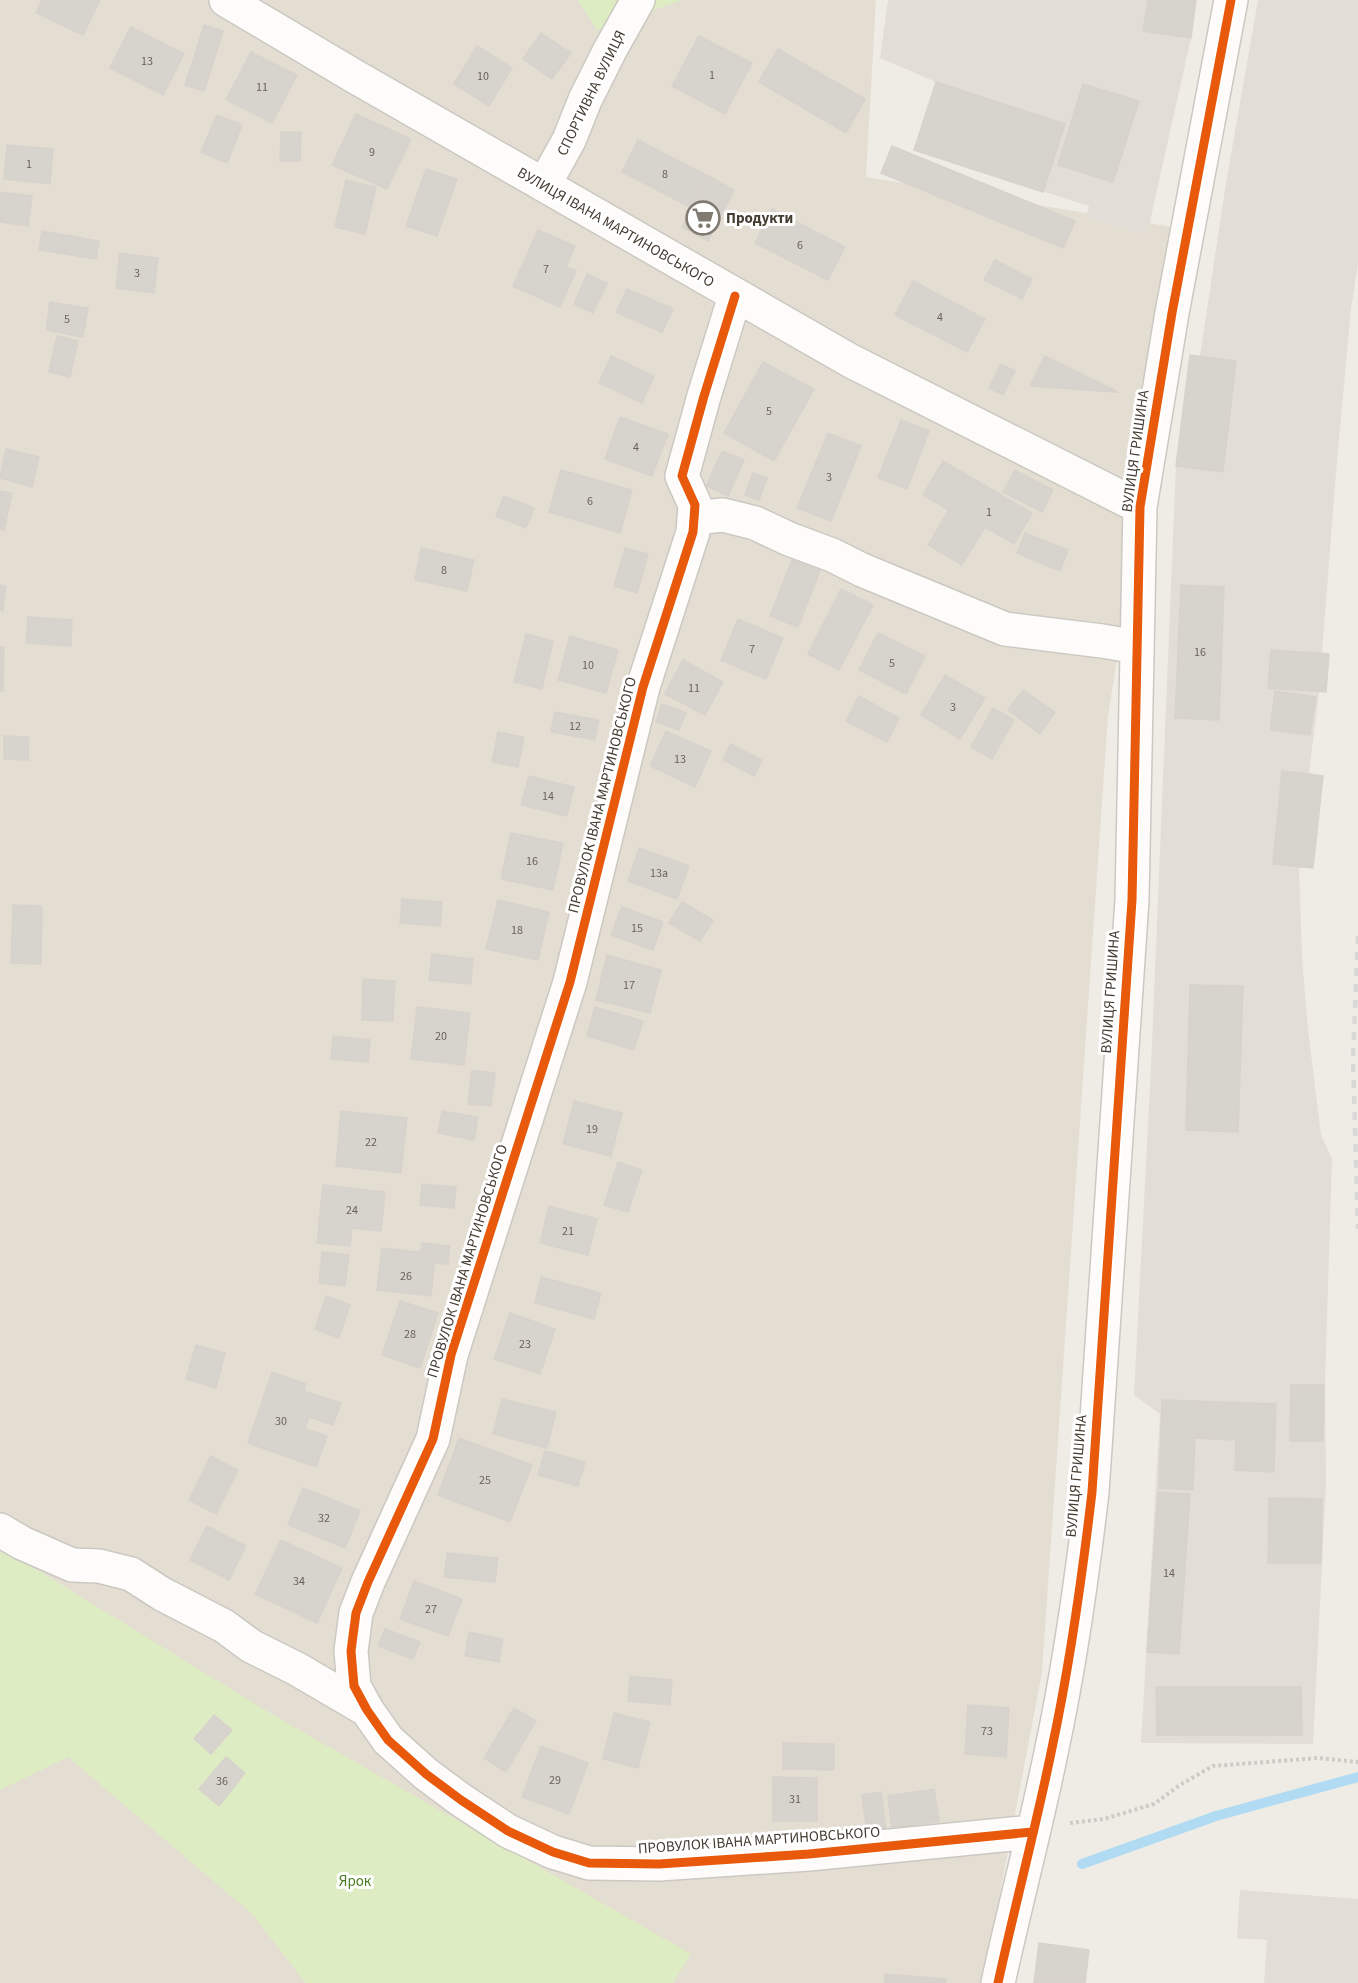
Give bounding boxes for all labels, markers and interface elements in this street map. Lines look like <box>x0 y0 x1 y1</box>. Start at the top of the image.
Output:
street label: СПОРТИВНА ВУЛИЦЯ <box>552 27 631 160</box>
house number: 13 <box>141 53 153 70</box>
house number: 1 <box>709 67 715 84</box>
house number: 10 <box>477 68 489 85</box>
house number: 11 <box>256 79 268 96</box>
house number: 9 <box>369 144 375 161</box>
house number: 1 <box>26 156 32 173</box>
street label: ВУЛИЦЯ ІВАНА МАРТИНОВСЬКОГО <box>513 162 718 293</box>
house number: 8 <box>662 166 668 183</box>
supermarket icon: Продукти <box>685 200 721 236</box>
place label: Продукти <box>726 208 793 229</box>
house number: 6 <box>797 237 803 254</box>
house number: 7 <box>543 261 549 278</box>
house number: 3 <box>134 265 140 282</box>
house number: 4 <box>937 309 943 326</box>
house number: 5 <box>64 311 70 328</box>
street label: ВУЛИЦЯ ГРИШИНА <box>1117 388 1155 513</box>
house number: 5 <box>766 403 772 420</box>
house number: 4 <box>633 439 639 456</box>
house number: 3 <box>826 469 832 486</box>
house number: 6 <box>587 493 593 510</box>
house number: 1 <box>986 504 992 521</box>
house number: 8 <box>441 562 447 579</box>
house number: 7 <box>749 641 755 658</box>
house number: 16 <box>1194 644 1206 661</box>
house number: 5 <box>889 655 895 672</box>
house number: 10 <box>582 657 594 674</box>
street label: ПРОВУЛОК ІВАНА МАРТИНОВСЬКОГО <box>563 675 642 916</box>
house number: 11 <box>688 680 700 697</box>
house number: 3 <box>950 699 956 716</box>
house number: 12 <box>569 718 581 735</box>
house number: 13 <box>674 751 686 768</box>
house number: 14 <box>542 788 554 805</box>
house number: 16 <box>526 853 538 870</box>
house number: 13а <box>650 865 668 882</box>
house number: 15 <box>631 920 643 937</box>
house number: 18 <box>511 922 523 939</box>
street label: ВУЛИЦЯ ГРИШИНА <box>1096 929 1125 1054</box>
house number: 17 <box>623 977 635 994</box>
house number: 20 <box>435 1028 447 1045</box>
house number: 19 <box>586 1121 598 1138</box>
house number: 22 <box>365 1134 377 1151</box>
street label: ПРОВУЛОК ІВАНА МАРТИНОВСЬКОГО <box>422 1142 513 1380</box>
house number: 24 <box>346 1202 358 1219</box>
house number: 21 <box>562 1223 574 1240</box>
house number: 26 <box>400 1268 412 1285</box>
house number: 28 <box>404 1326 416 1343</box>
house number: 23 <box>519 1336 531 1353</box>
house number: 30 <box>275 1413 287 1430</box>
street label: ВУЛИЦЯ ГРИШИНА <box>1061 1413 1092 1538</box>
house number: 25 <box>479 1472 491 1489</box>
house number: 32 <box>318 1510 330 1527</box>
house number: 14 <box>1163 1565 1175 1582</box>
house number: 34 <box>293 1573 305 1590</box>
house number: 27 <box>425 1601 437 1618</box>
house number: 73 <box>981 1723 993 1740</box>
house number: 29 <box>549 1772 561 1789</box>
house number: 36 <box>216 1773 228 1790</box>
house number: 31 <box>789 1791 801 1808</box>
street label: ПРОВУЛОК ІВАНА МАРТИНОВСЬКОГО <box>637 1822 881 1859</box>
park label: Ярок <box>339 1871 372 1892</box>

